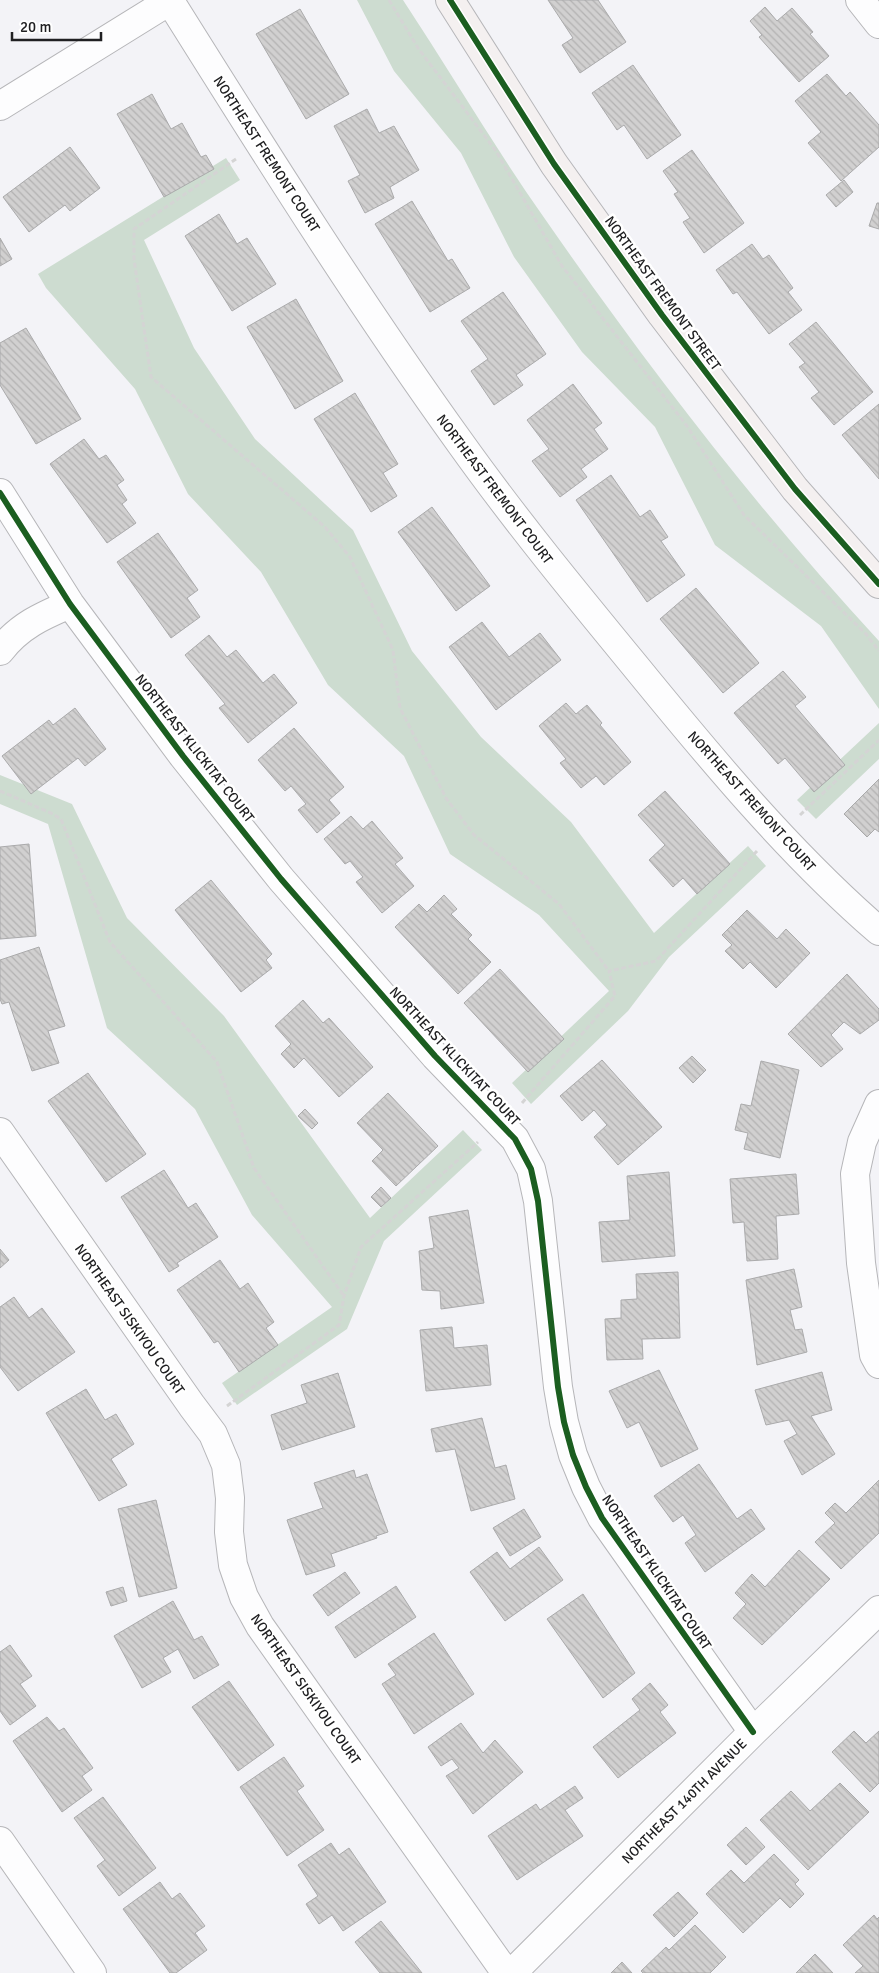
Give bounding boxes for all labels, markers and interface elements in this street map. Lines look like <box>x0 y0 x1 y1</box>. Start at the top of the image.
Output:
scale bar <box>12 10 101 42</box>
text: 20 m <box>20 18 51 36</box>
street label: NORTHEAST FREMONT COURT <box>210 73 324 236</box>
street label: NORTHEAST FREMONT STREET <box>601 213 724 374</box>
street label: NORTHEAST FREMONT COURT <box>433 411 556 568</box>
street label: NORTHEAST KLICKITAT COURT <box>131 671 258 826</box>
street label: NORTHEAST FREMONT COURT <box>684 728 819 875</box>
street label: NORTHEAST KLICKITAT COURT <box>386 983 523 1129</box>
street label: NORTHEAST SISKIYOU COURT <box>71 1241 188 1398</box>
street label: NORTHEAST KLICKITAT COURT <box>598 1491 715 1653</box>
street label: NORTHEAST SISKIYOU COURT <box>247 1611 364 1768</box>
street label: NORTHEAST 140TH AVENUE <box>618 1735 750 1867</box>

